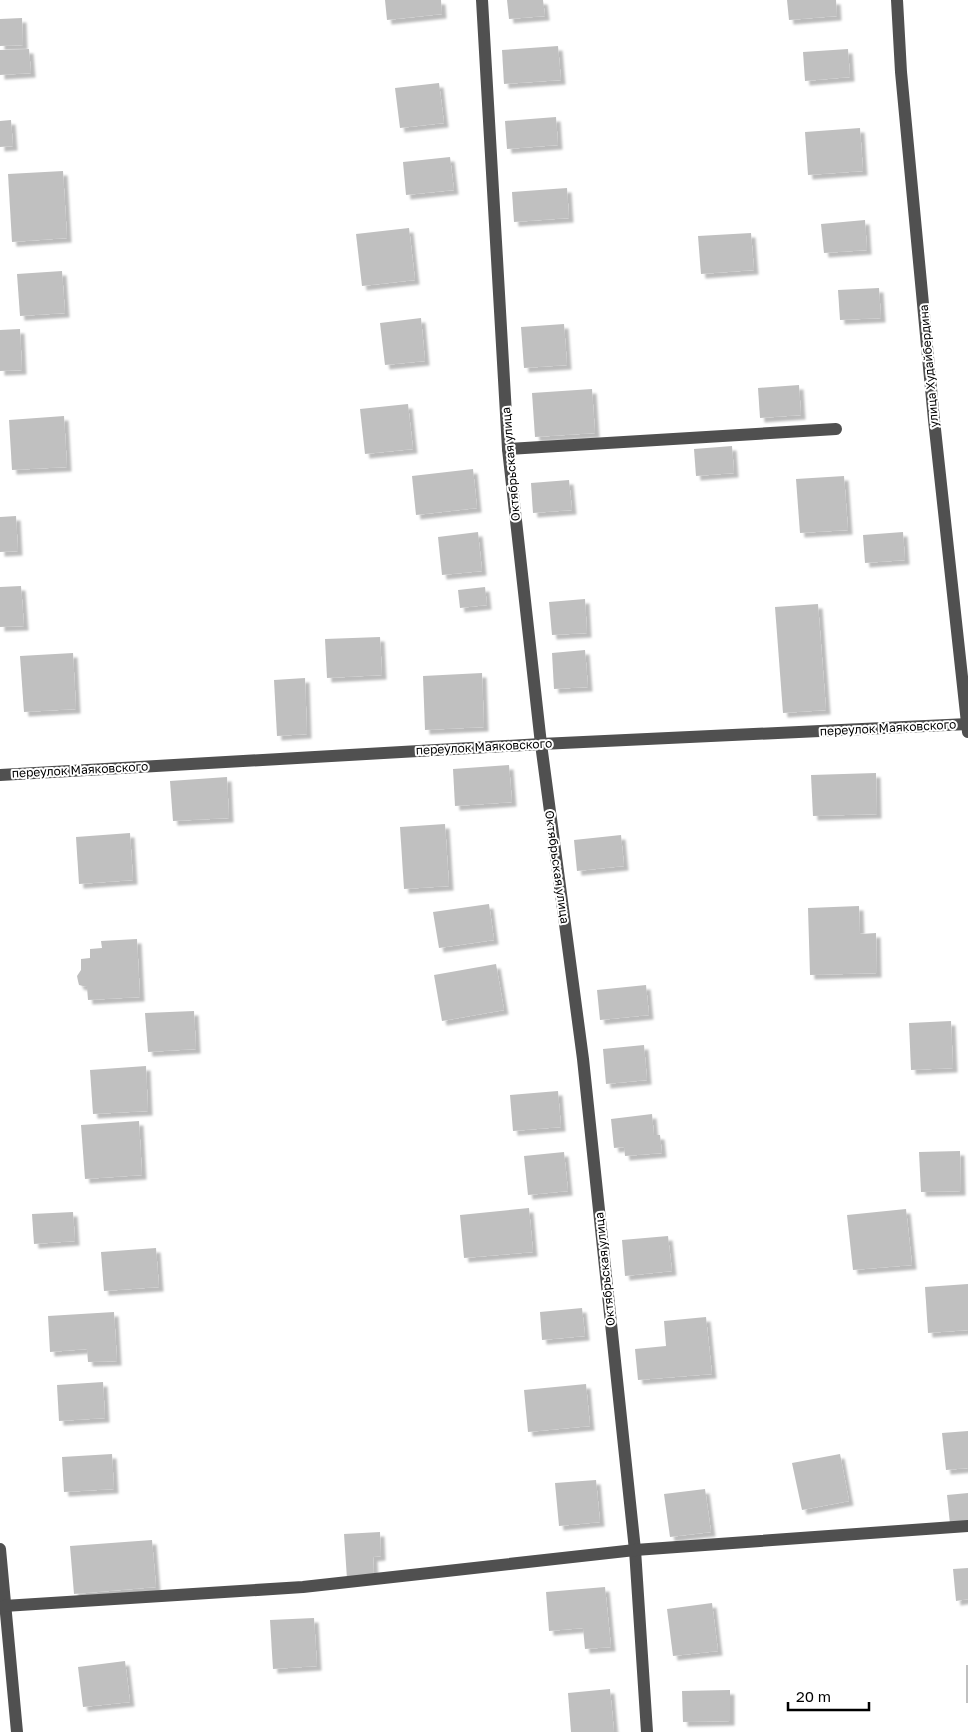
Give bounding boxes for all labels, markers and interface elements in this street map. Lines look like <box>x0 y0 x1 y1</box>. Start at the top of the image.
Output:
street label: улица Худайбердина <box>916 304 941 428</box>
street label: Октябрьская улица <box>498 406 523 522</box>
street label: переулок Маяковского <box>819 716 956 739</box>
street label: переулок Маяковского <box>415 735 552 758</box>
street label: переулок Маяковского <box>11 758 148 781</box>
street label: Октябрьская улица <box>542 809 573 925</box>
street label: Октябрьская улица <box>591 1211 618 1327</box>
scale bar <box>788 1680 869 1712</box>
text: 20 m <box>796 1687 831 1705</box>

